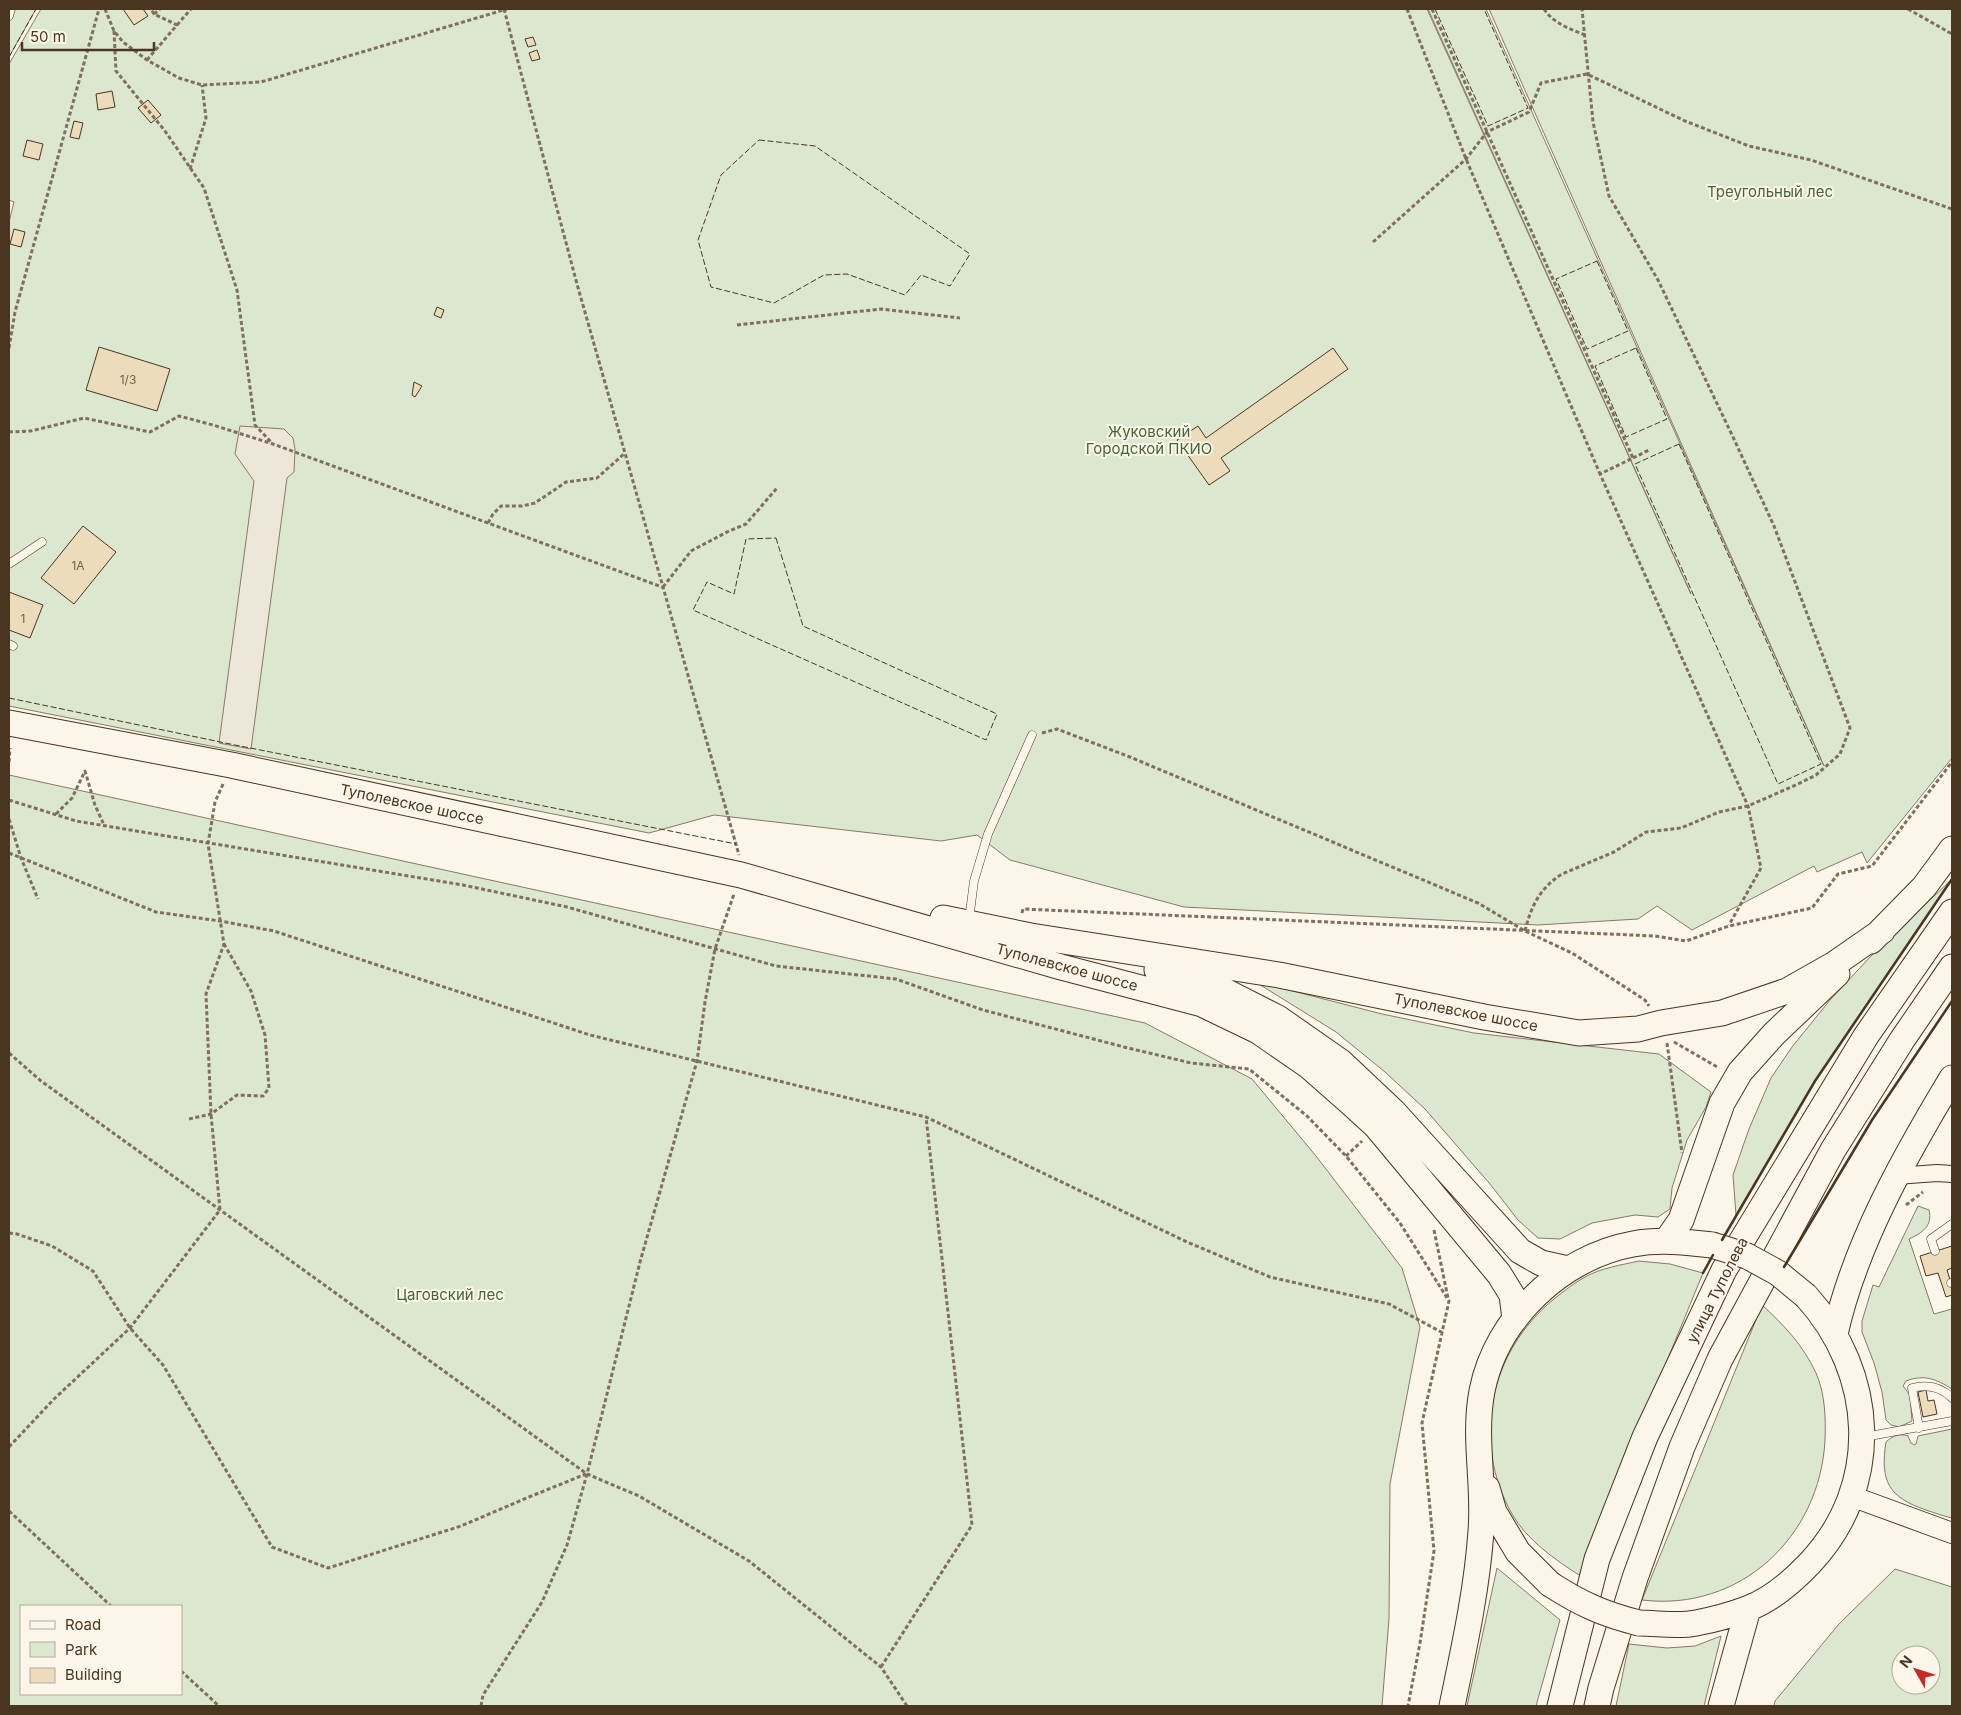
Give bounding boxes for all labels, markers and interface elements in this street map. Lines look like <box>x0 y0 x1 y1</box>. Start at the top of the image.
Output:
scale bar <box>22 20 155 52</box>
text: 50 m <box>30 27 66 46</box>
park label: Треугольный лес <box>1707 182 1833 201</box>
house number: 1/3 <box>120 372 136 387</box>
park label: Жуковский Городской ПКИО <box>1086 422 1212 458</box>
house number: 1А <box>71 558 85 573</box>
house number: 1 <box>21 611 25 626</box>
street label: Туполевское шоссе <box>338 779 486 829</box>
street label: Туполевское шоссе <box>994 939 1140 995</box>
street label: Туполевское шоссе <box>1392 989 1540 1035</box>
street label: улица Туполева <box>1682 1234 1752 1346</box>
park label: Цаговский лес <box>396 1285 504 1304</box>
legend <box>20 1605 182 1695</box>
text: Road <box>65 1615 101 1634</box>
text: Park <box>65 1640 98 1659</box>
north arrow <box>1891 1645 1941 1695</box>
text: N <box>1896 1652 1915 1671</box>
text: Building <box>65 1665 122 1684</box>

